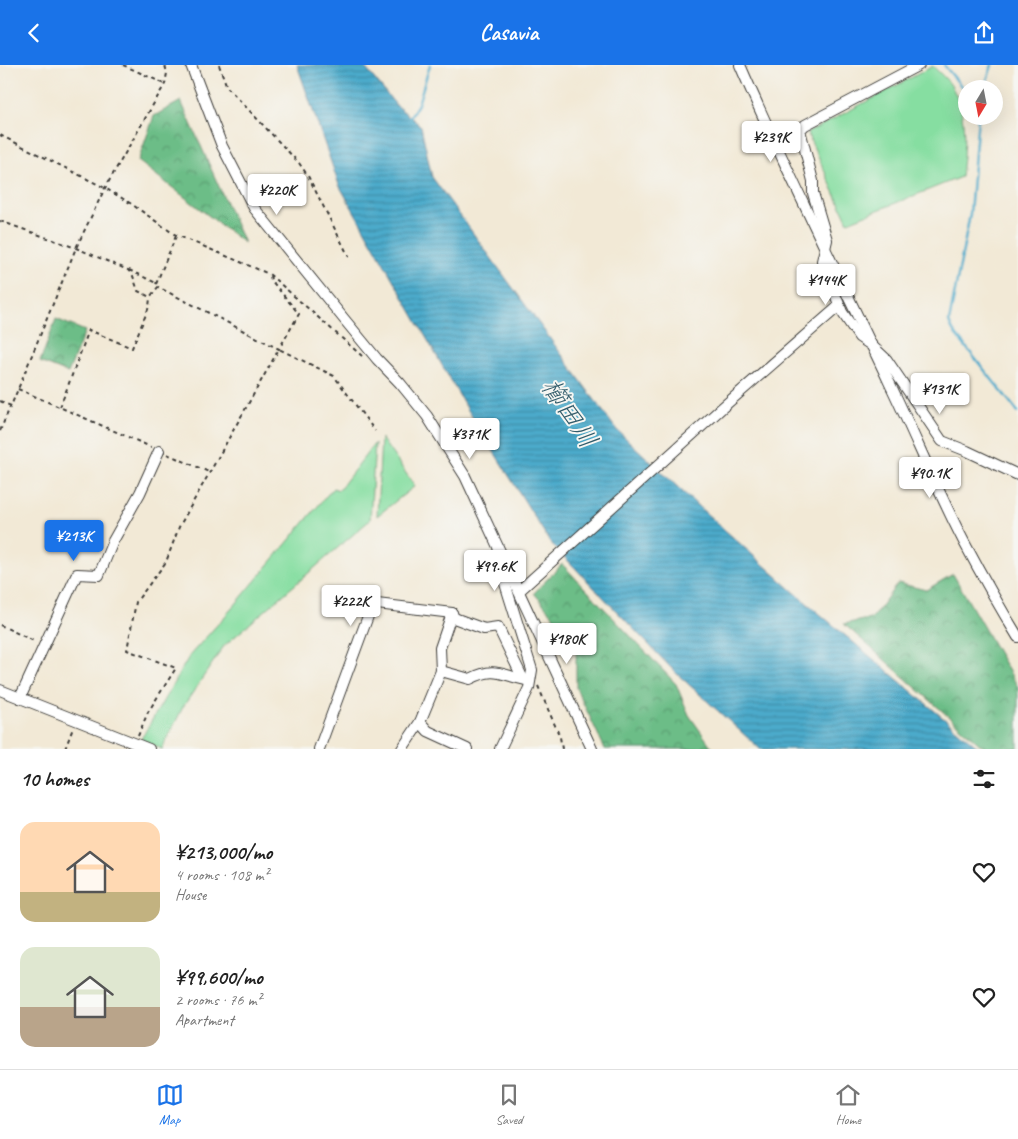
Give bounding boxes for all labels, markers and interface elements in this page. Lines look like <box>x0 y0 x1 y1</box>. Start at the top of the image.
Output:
icon: back <box>20 19 48 47</box>
text: Casavia <box>480 19 538 47</box>
icon: share <box>970 19 998 47</box>
north arrow <box>958 80 1002 125</box>
map controls <box>958 80 1003 125</box>
pin: ¥239K <box>736 121 806 163</box>
text: ¥239K <box>753 127 789 147</box>
pin: ¥220K <box>242 173 312 216</box>
text: ¥220K <box>259 180 295 200</box>
pin: ¥144K <box>791 263 861 306</box>
text: ¥144K <box>808 270 844 290</box>
water label: 櫛田川 <box>534 372 605 455</box>
pin: ¥131K <box>905 373 975 415</box>
text: ¥131K <box>922 379 958 399</box>
pin: ¥371K <box>435 417 505 460</box>
text: ¥371K <box>452 424 488 444</box>
pin: ¥90.1K <box>889 457 971 499</box>
text: ¥90.1K <box>910 463 950 483</box>
pin: ¥213K <box>39 519 109 562</box>
text: ¥213K <box>56 526 92 546</box>
pin: ¥99.6K <box>454 549 536 592</box>
text: ¥99.6K <box>475 556 515 576</box>
pin: ¥222K <box>316 585 386 627</box>
text: ¥222K <box>333 591 369 611</box>
pin: ¥180K <box>532 623 602 665</box>
text: ¥180K <box>549 629 585 649</box>
icon: filters <box>970 765 998 793</box>
text: 10 homes <box>20 766 89 792</box>
text: ¥213,000/mo <box>175 839 272 865</box>
icon: home <box>60 842 120 902</box>
icon: heart <box>970 858 998 886</box>
text: 4 rooms · 108 m² <box>175 865 269 885</box>
text: House <box>175 885 206 905</box>
text: ¥99,600/mo <box>175 964 263 990</box>
icon: home <box>60 967 120 1027</box>
icon: heart <box>970 983 998 1011</box>
text: 2 rooms · 76 m² <box>175 990 261 1010</box>
text: Apartment <box>175 1010 234 1030</box>
tab: Map <box>156 1081 184 1128</box>
tab: Saved <box>495 1081 523 1128</box>
tab: Home <box>834 1081 862 1128</box>

